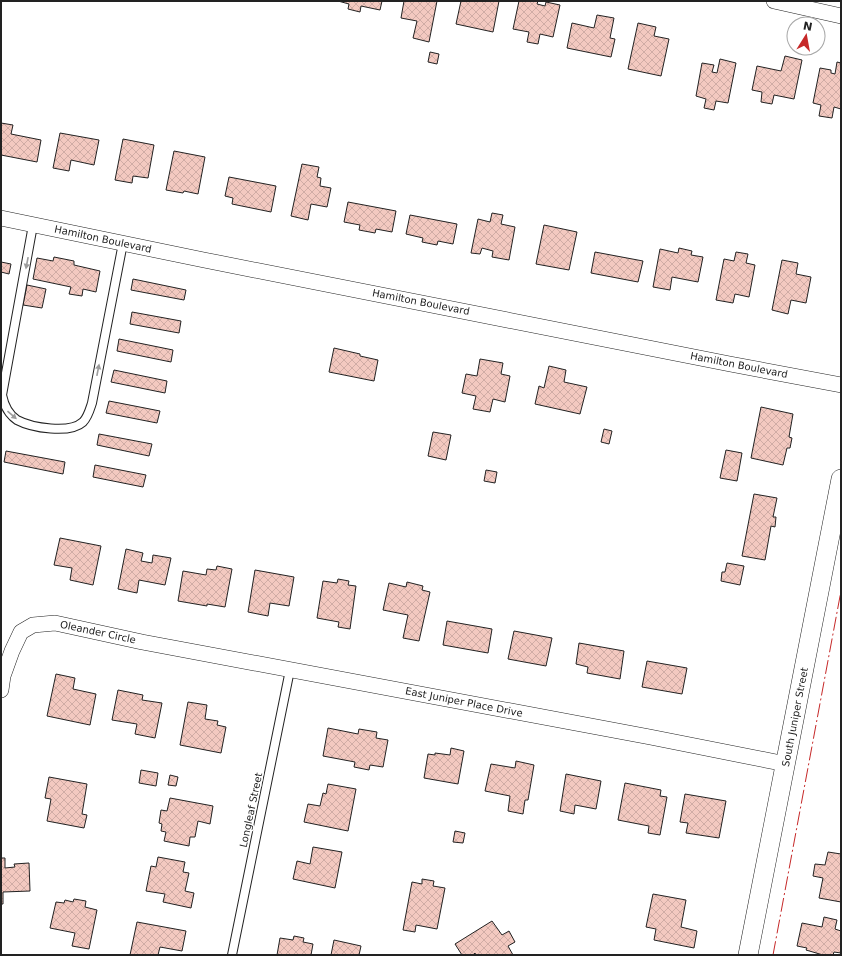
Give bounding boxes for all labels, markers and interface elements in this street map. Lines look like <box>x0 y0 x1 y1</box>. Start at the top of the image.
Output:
north arrow <box>786 16 826 56</box>
text: N <box>802 19 814 34</box>
street label: Hamilton Boulevard <box>53 223 153 255</box>
one-way arrow <box>23 257 29 269</box>
street label: Hamilton Boulevard <box>371 287 471 317</box>
street label: Hamilton Boulevard <box>689 350 789 380</box>
one-way arrow <box>96 364 102 376</box>
one-way arrow <box>7 411 18 420</box>
street label: Oleander Circle <box>59 619 137 645</box>
street label: South Juniper Street <box>780 666 810 768</box>
street label: East Juniper Place Drive <box>404 685 524 719</box>
street label: Longleaf Street <box>238 771 264 848</box>

